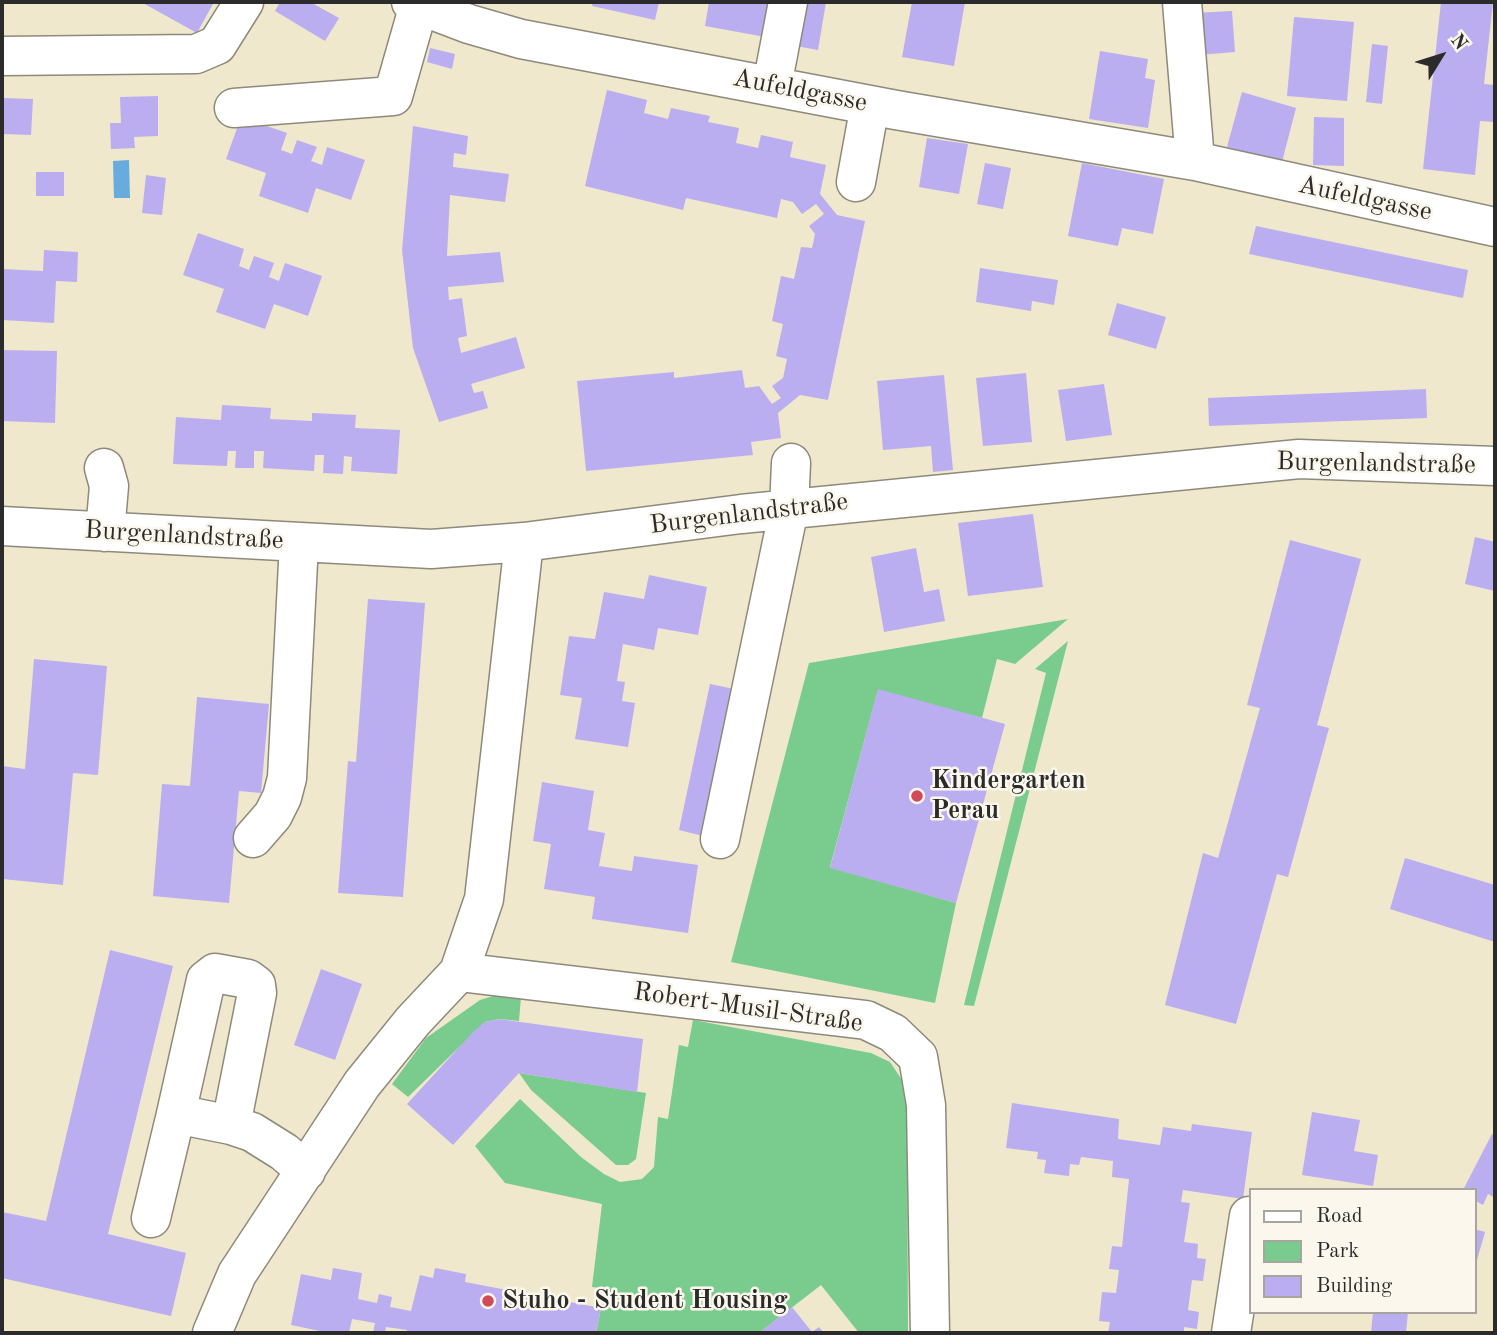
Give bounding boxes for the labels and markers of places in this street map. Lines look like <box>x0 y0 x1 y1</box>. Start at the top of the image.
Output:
place label: Kindergarten Perau <box>931 765 1086 826</box>
marker: Kindergarten Perau <box>909 788 925 804</box>
place label: Stuho - Student Housing <box>502 1285 788 1317</box>
marker: Stuho - Student Housing <box>480 1293 496 1309</box>

